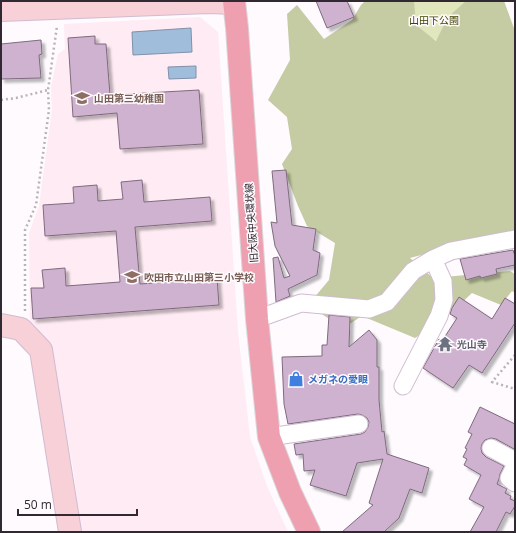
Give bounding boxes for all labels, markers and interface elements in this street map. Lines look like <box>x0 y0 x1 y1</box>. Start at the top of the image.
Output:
park label: 山田下公園 <box>409 13 459 27</box>
school or university icon: 山田第三幼稚園 <box>73 89 91 107</box>
place label: 山田第三幼稚園 <box>94 91 164 105</box>
street label: 旧大阪中央環状線 <box>241 183 261 263</box>
school or university icon: 吹田市立山田第三小学校 <box>123 268 141 286</box>
place label: 吹田市立山田第三小学校 <box>144 270 254 284</box>
temple icon: 光山寺 <box>436 335 454 353</box>
place label: 光山寺 <box>457 337 487 351</box>
shop icon: メガネの愛眼 <box>287 370 305 388</box>
place label: メガネの愛眼 <box>308 372 368 386</box>
scale bar <box>18 491 137 517</box>
text: 50 m <box>24 496 52 513</box>

